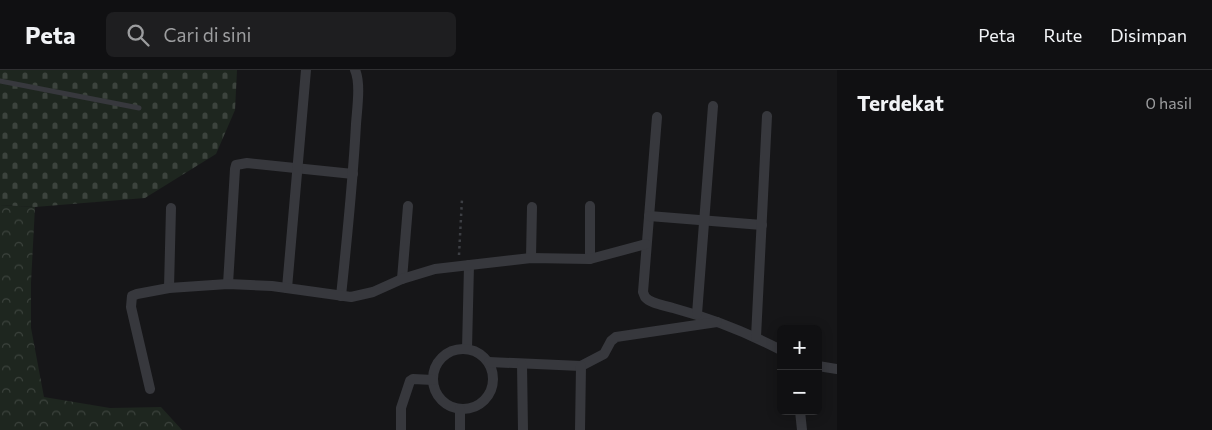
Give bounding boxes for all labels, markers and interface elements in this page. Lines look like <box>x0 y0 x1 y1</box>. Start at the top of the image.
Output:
search box <box>106 12 456 57</box>
text: Peta <box>25 20 76 49</box>
icon: search <box>124 21 152 49</box>
text: Cari di sini <box>164 23 251 46</box>
text: Peta <box>978 24 1015 46</box>
text: Rute <box>1043 24 1082 46</box>
text: Disimpan <box>1110 24 1187 46</box>
text: Terdekat <box>857 90 944 115</box>
text: 0 hasil <box>1146 93 1192 112</box>
map controls <box>777 325 822 415</box>
button: + <box>777 325 822 370</box>
button: − <box>777 370 822 415</box>

